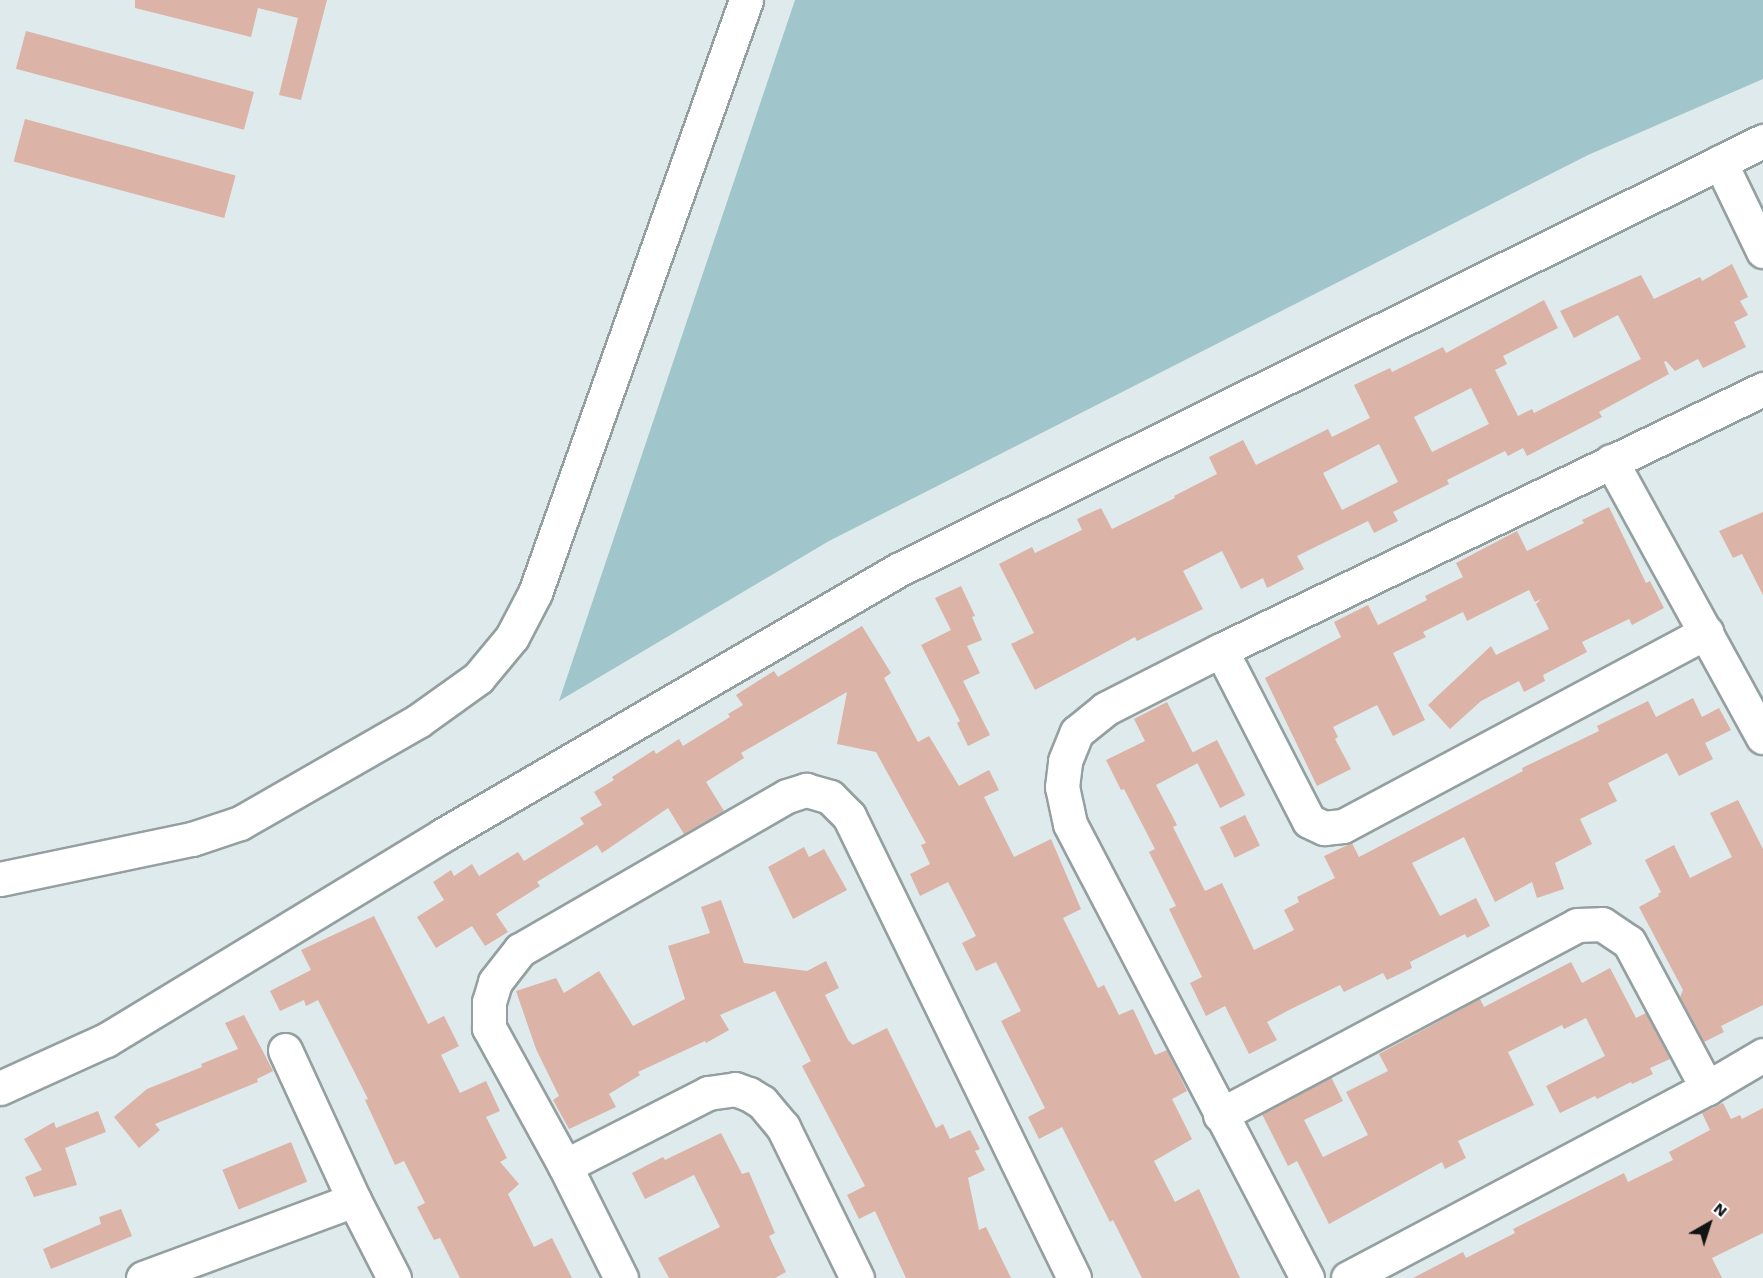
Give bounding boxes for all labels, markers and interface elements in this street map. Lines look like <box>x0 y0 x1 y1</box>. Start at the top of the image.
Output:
north arrow <box>1679 1194 1739 1254</box>
text: N <box>1710 1199 1731 1221</box>

